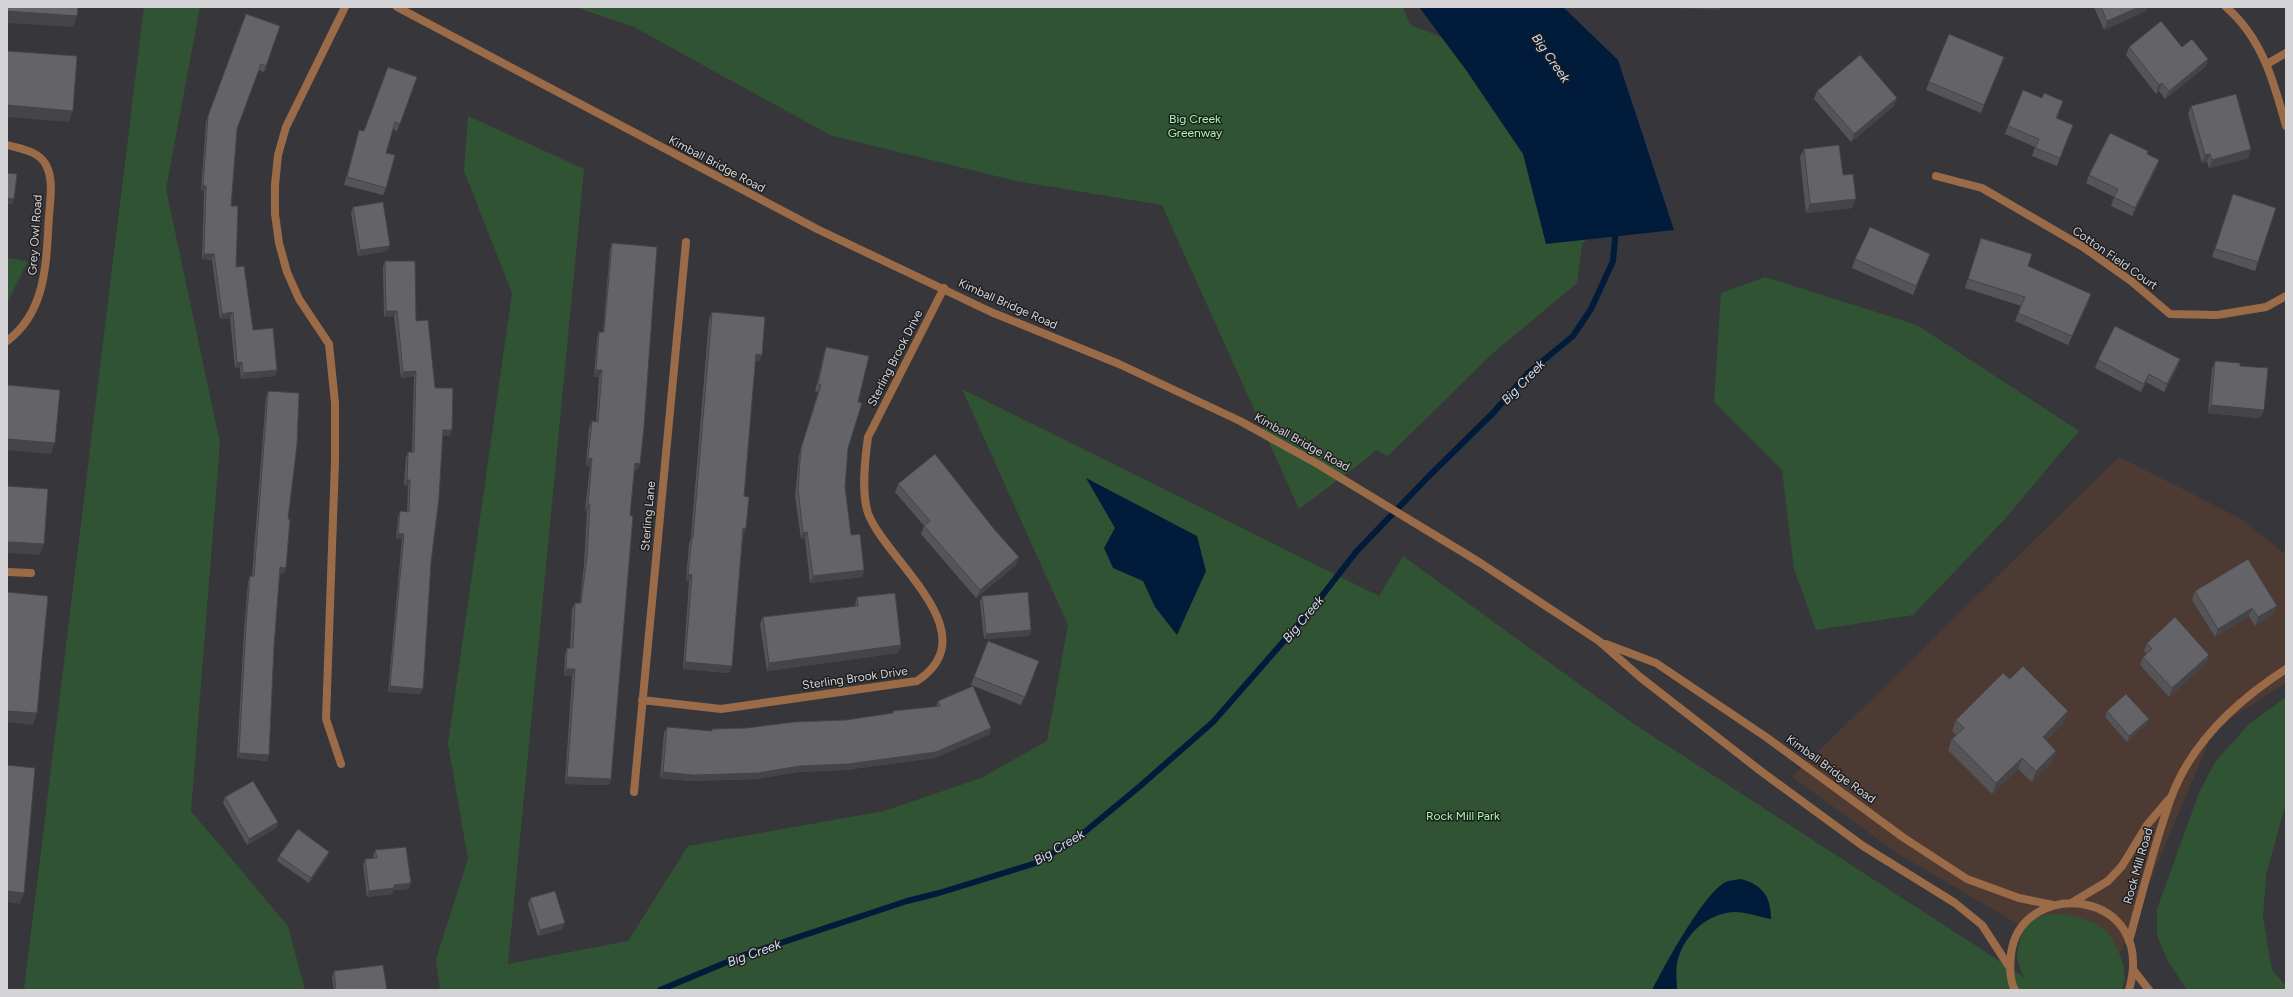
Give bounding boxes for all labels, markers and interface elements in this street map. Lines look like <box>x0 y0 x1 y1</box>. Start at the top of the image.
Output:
water label: Big Creek <box>1529 31 1574 86</box>
park label: Big Creek Greenway <box>1168 112 1223 140</box>
street label: Kimball Bridge Road <box>666 133 768 195</box>
street label: Grey Owl Road <box>25 194 45 276</box>
street label: Cotton Field Court <box>2070 223 2161 293</box>
street label: Kimball Bridge Road <box>956 276 1060 332</box>
street label: Sterling Brook Drive <box>865 307 926 409</box>
water label: Big Creek <box>1498 356 1548 407</box>
street label: Kimball Bridge Road <box>1252 410 1352 474</box>
street label: Sterling Lane <box>638 480 658 552</box>
water label: Big Creek <box>1279 592 1327 645</box>
street label: Sterling Brook Drive <box>801 664 909 692</box>
street label: Kimball Bridge Road <box>1784 732 1878 806</box>
park label: Rock Mill Park <box>1426 809 1500 823</box>
water label: Big Creek <box>1031 826 1088 868</box>
street label: Rock Mill Road <box>2120 826 2156 906</box>
water label: Big Creek <box>725 936 784 970</box>

